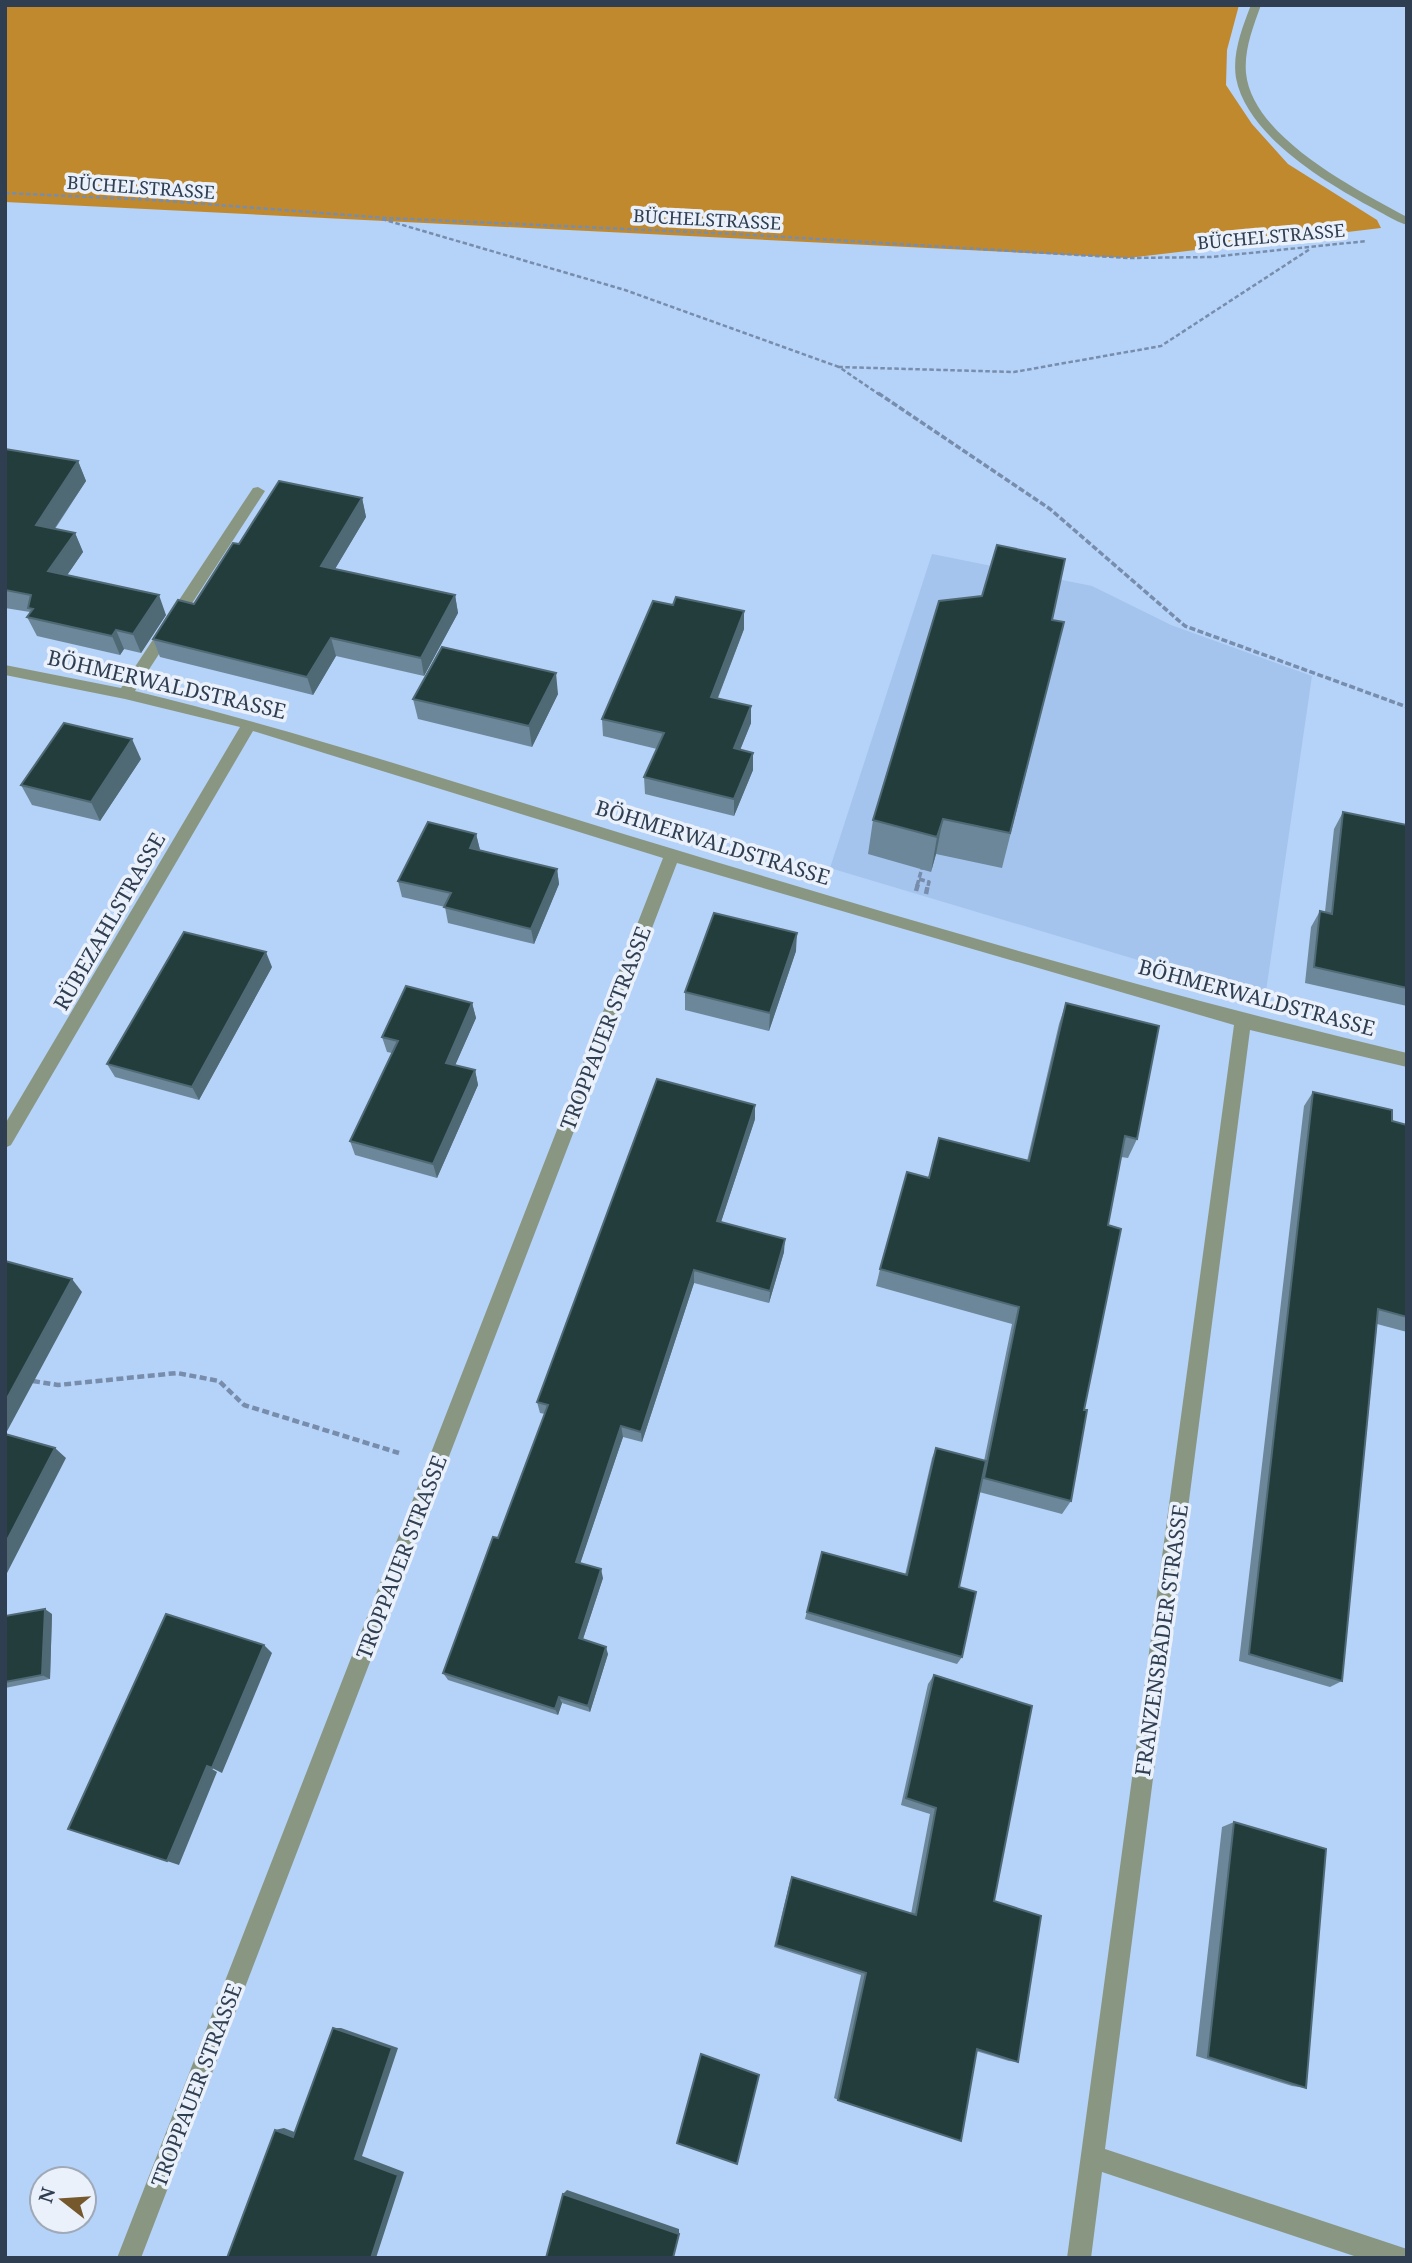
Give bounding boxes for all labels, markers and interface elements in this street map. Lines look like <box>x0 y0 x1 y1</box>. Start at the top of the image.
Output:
street label: BÜCHELSTRASSE <box>66 170 216 204</box>
street label: BÜCHELSTRASSE <box>632 203 782 235</box>
street label: BÜCHELSTRASSE <box>1196 218 1346 254</box>
street label: BÖHMERWALDSTRASSE <box>45 643 289 725</box>
street label: BÖHMERWALDSTRASSE <box>592 793 834 891</box>
street label: RÜBEZAHLSTRASSE <box>47 827 171 1015</box>
street label: TROPPAUER STRASSE <box>553 922 657 1134</box>
street label: BÖHMERWALDSTRASSE <box>1136 952 1378 1042</box>
street label: TROPPAUER STRASSE <box>349 1451 453 1663</box>
street label: FRANZENSBADER STRASSE <box>1128 1502 1194 1778</box>
street label: TROPPAUER STRASSE <box>144 1979 248 2191</box>
north arrow <box>28 2165 98 2235</box>
text: N <box>32 2184 61 2206</box>

